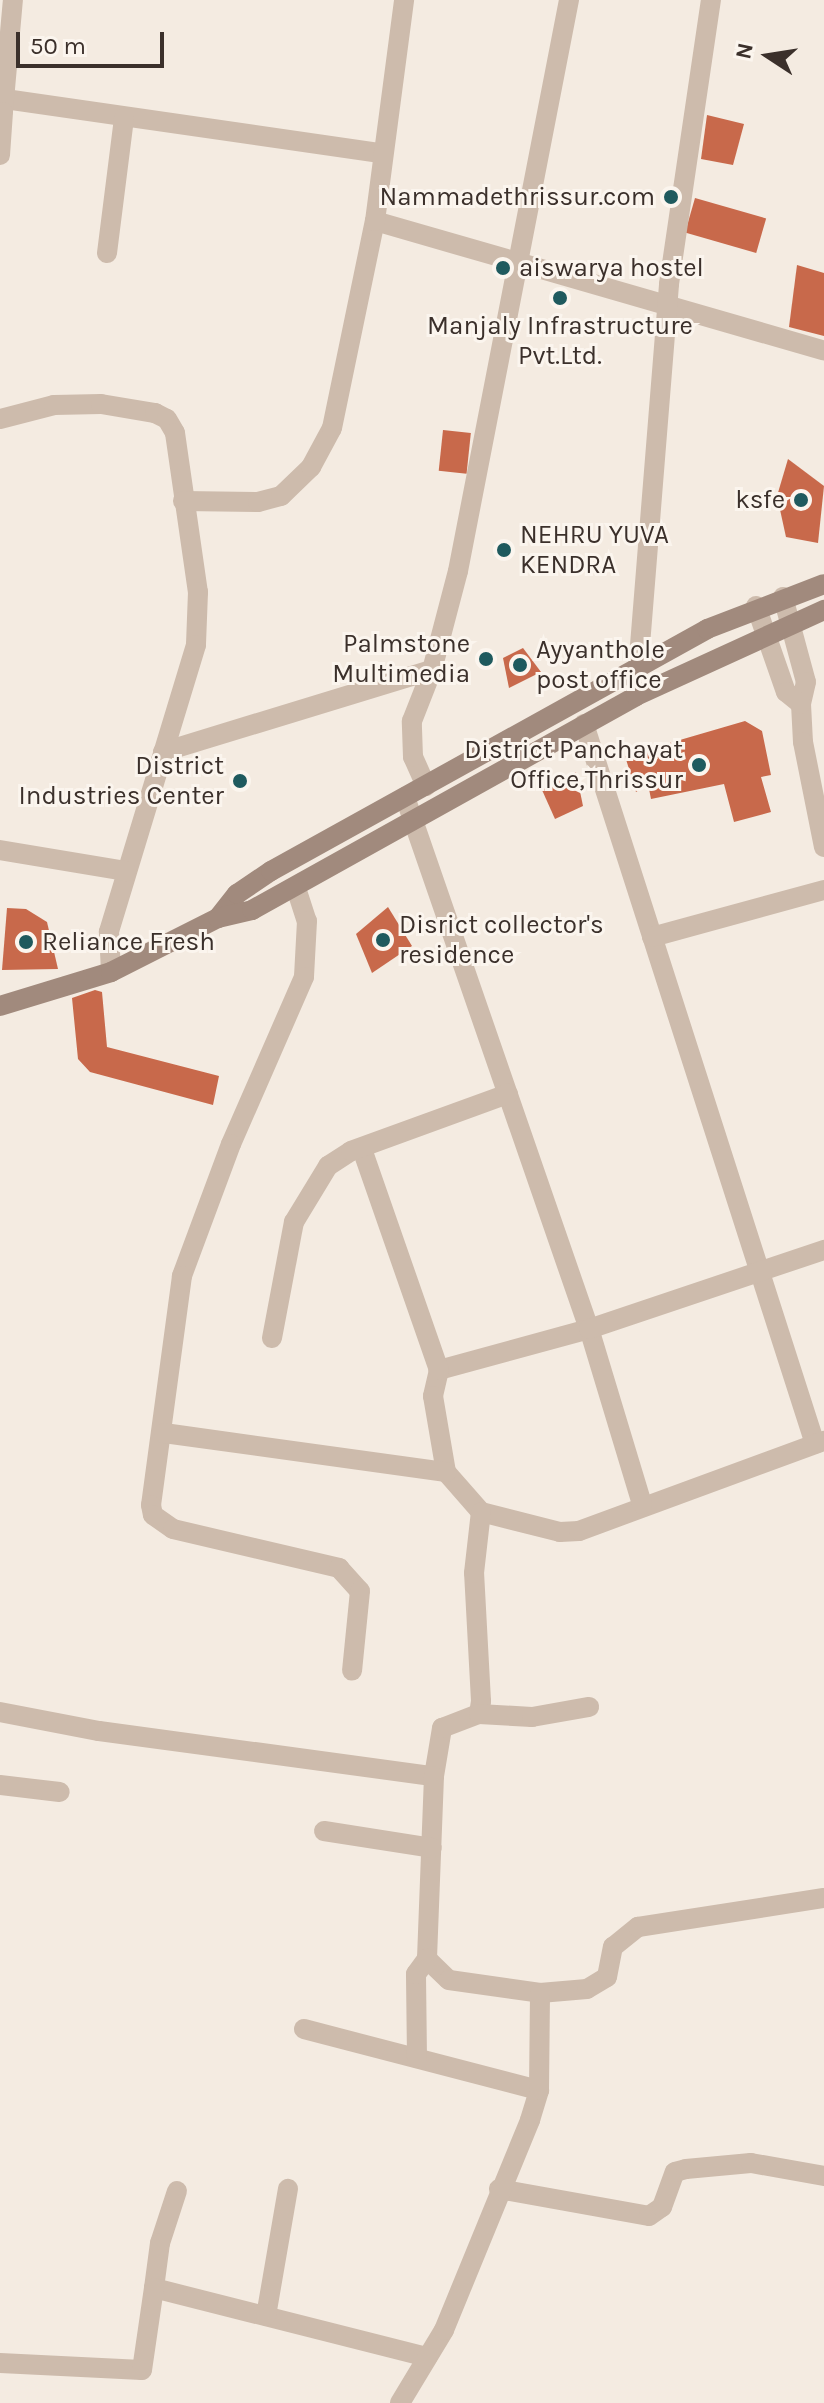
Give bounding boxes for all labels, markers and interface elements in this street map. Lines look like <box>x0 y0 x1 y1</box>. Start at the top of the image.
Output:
scale bar <box>20 16 168 66</box>
north arrow <box>728 16 808 96</box>
text: 50 m <box>30 32 86 60</box>
text: N <box>730 41 759 61</box>
place label: Nammadethrissur.com <box>380 181 655 213</box>
marker: Nammadethrissur.com <box>662 188 680 206</box>
place label: aiswarya hostel <box>519 252 704 284</box>
marker: aiswarya hostel <box>494 259 512 277</box>
marker: Manjaly Infrastructure Pvt.Ltd. <box>551 289 569 307</box>
place label: Manjaly Infrastructure Pvt.Ltd. <box>427 310 693 372</box>
place label: ksfe <box>735 484 785 516</box>
marker: ksfe <box>792 491 810 509</box>
place label: NEHRU YUVA KENDRA <box>520 519 669 580</box>
marker: NEHRU YUVA KENDRA <box>495 541 513 559</box>
place label: Palmstone Multimedia <box>332 628 470 690</box>
place label: Ayyanthole post office <box>536 634 665 696</box>
marker: Palmstone Multimedia <box>477 650 495 668</box>
marker: Ayyanthole post office <box>511 656 529 674</box>
place label: District Panchayat Office,Thrissur <box>464 734 683 796</box>
place label: District Industries Center <box>19 750 224 812</box>
marker: District Panchayat Office,Thrissur <box>690 756 708 774</box>
marker: District Industries Center <box>231 772 249 790</box>
place label: Disrict collector's residence <box>399 909 604 970</box>
place label: Reliance Fresh <box>42 926 215 958</box>
marker: Disrict collector's residence <box>374 931 392 949</box>
marker: Reliance Fresh <box>17 933 35 951</box>

